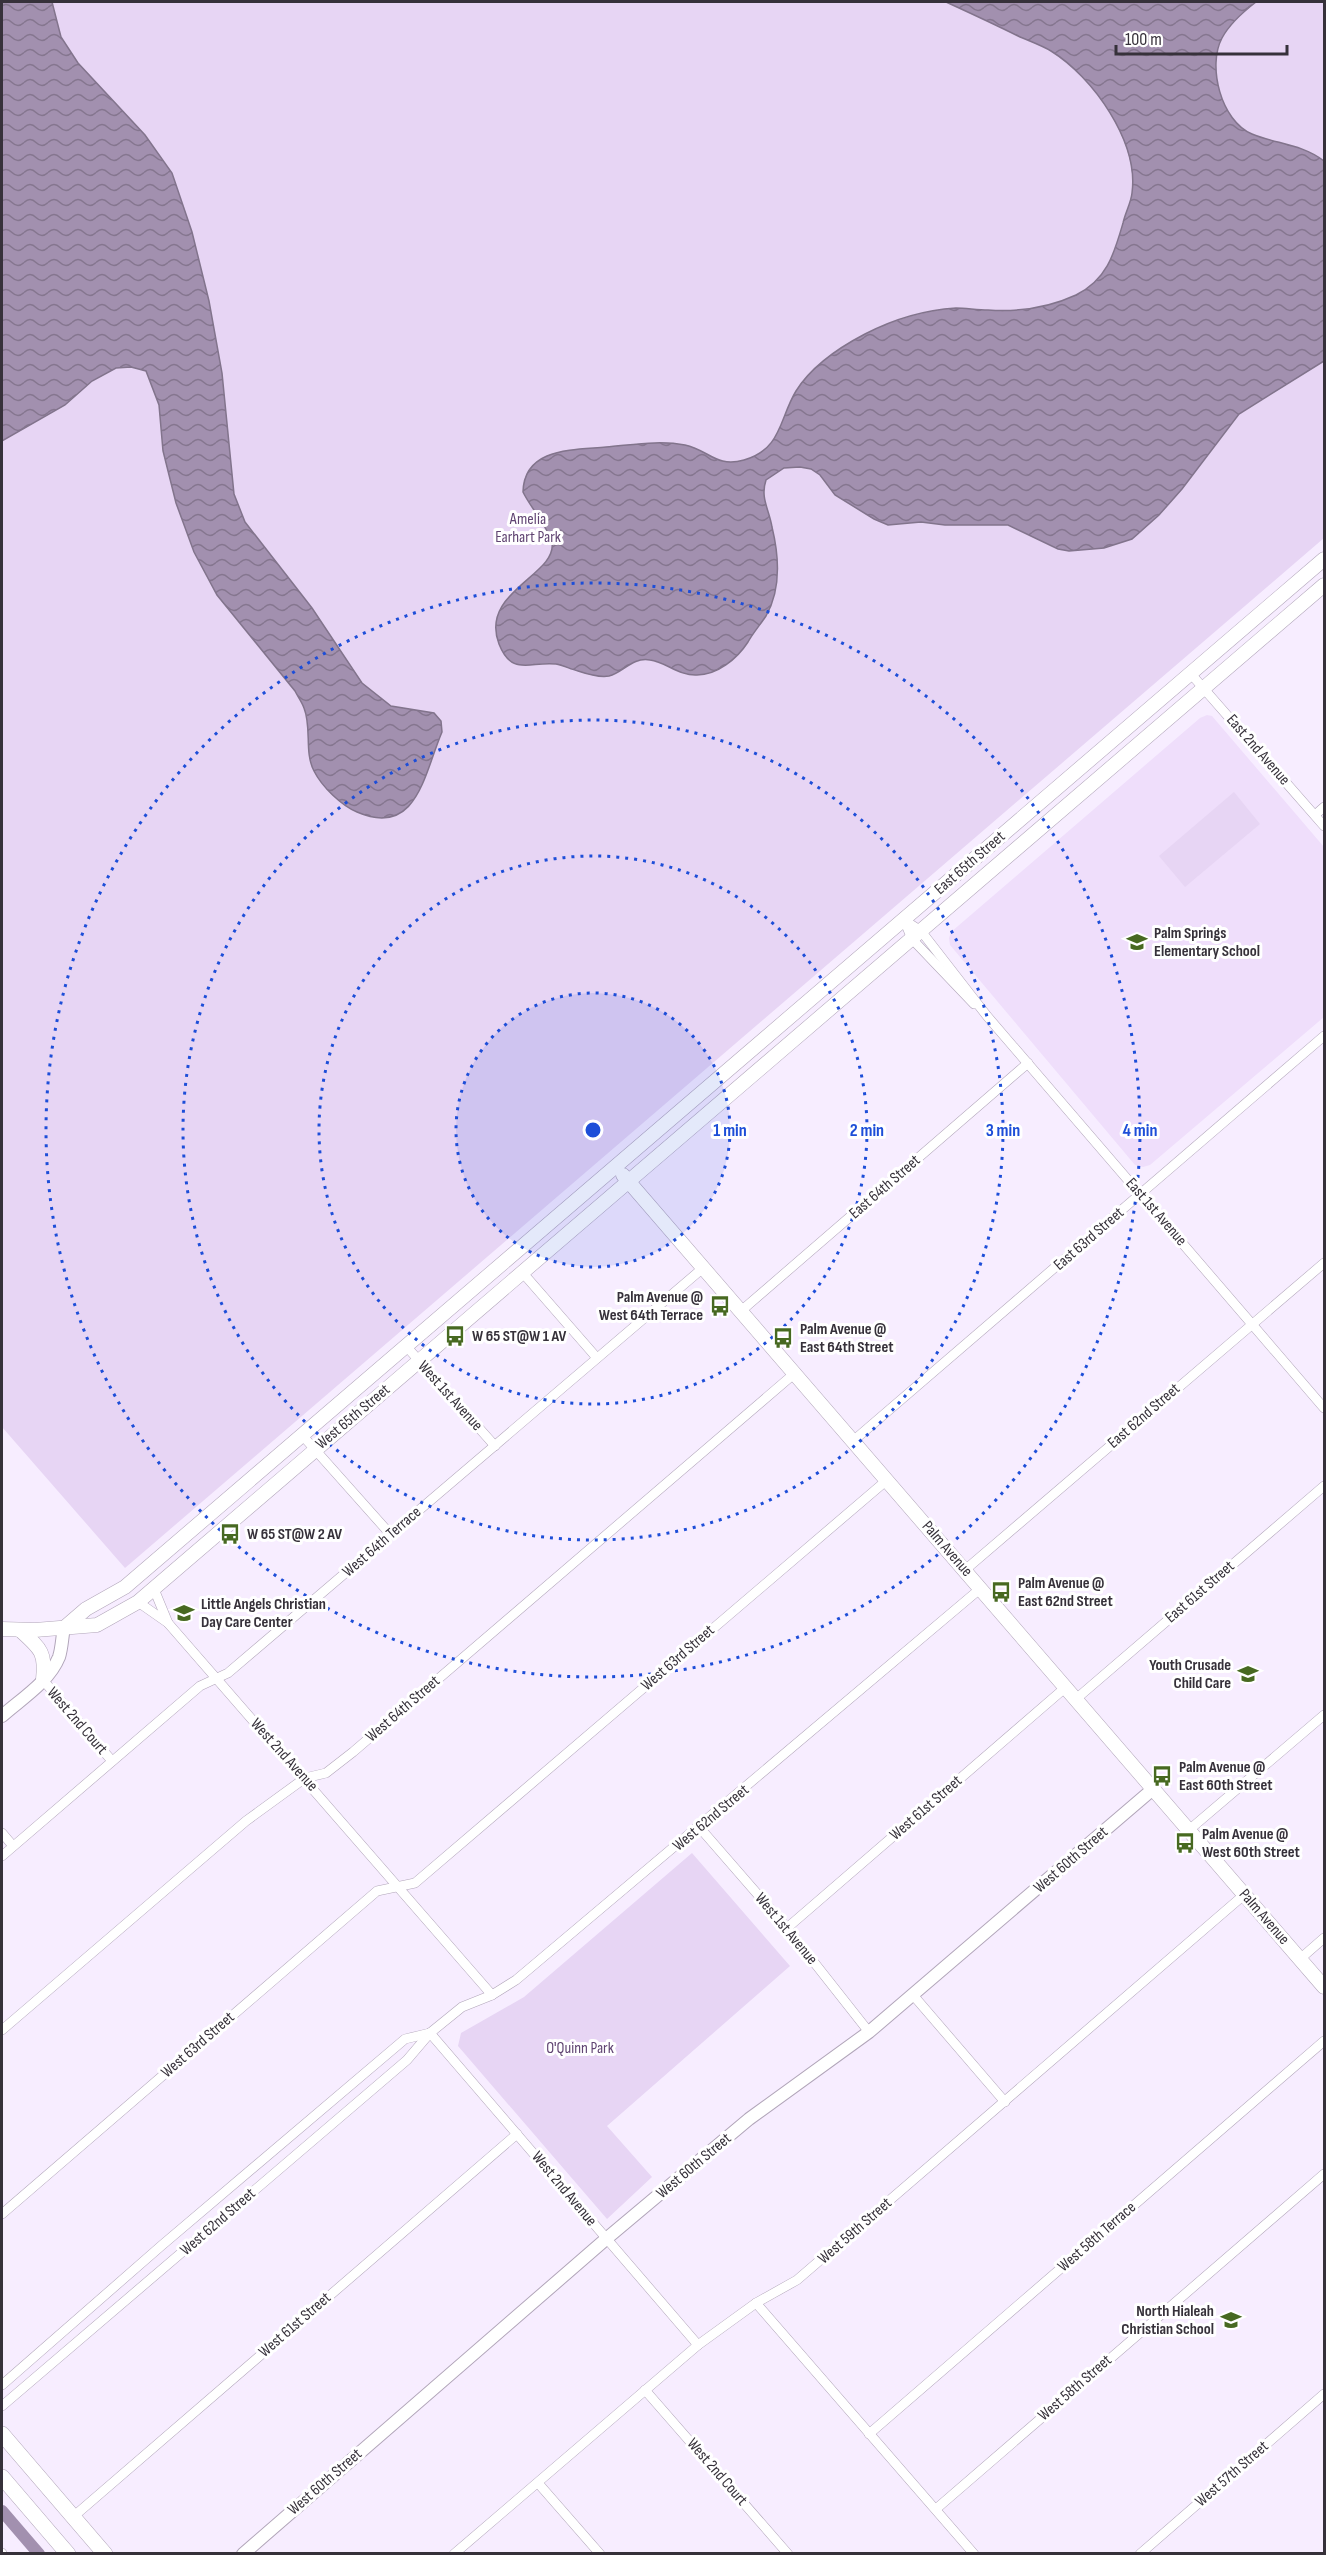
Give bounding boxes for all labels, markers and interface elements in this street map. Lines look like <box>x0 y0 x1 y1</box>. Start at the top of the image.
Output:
scale bar <box>1116 18 1287 56</box>
text: 100 m <box>1125 29 1162 50</box>
park label: Amelia Earhart Park <box>495 510 561 547</box>
street label: East 2nd Avenue <box>1222 711 1294 789</box>
street label: East 65th Street <box>931 827 1009 899</box>
place label: Palm Springs Elementary School <box>1154 924 1260 961</box>
school or university icon: Palm Springs Elementary School <box>1125 930 1149 954</box>
centre of rings <box>583 1120 603 1140</box>
text: 1 min <box>713 1120 747 1141</box>
text: 2 min <box>850 1120 884 1141</box>
text: 3 min <box>986 1120 1020 1141</box>
text: 4 min <box>1123 1120 1157 1141</box>
street label: East 64th Street <box>846 1151 924 1223</box>
street label: East 1st Avenue <box>1121 1174 1191 1250</box>
street label: East 63rd Street <box>1050 1203 1128 1275</box>
place label: Palm Avenue @ West 64th Terrace <box>599 1288 703 1325</box>
bus stop icon: Palm Avenue @ West 64th Terrace <box>708 1294 732 1318</box>
place label: Palm Avenue @ East 64th Street <box>800 1320 894 1357</box>
bus stop icon: W 65 ST@W 1 AV <box>443 1324 467 1348</box>
bus stop icon: Palm Avenue @ East 64th Street <box>771 1326 795 1350</box>
place label: W 65 ST@W 1 AV <box>472 1327 567 1346</box>
street label: West 1st Avenue <box>414 1357 486 1435</box>
street label: East 62nd Street <box>1104 1379 1184 1452</box>
street label: West 65th Street <box>312 1380 394 1454</box>
street label: West 64th Terrace <box>339 1503 425 1581</box>
street label: Palm Avenue <box>918 1517 976 1581</box>
bus stop icon: W 65 ST@W 2 AV <box>218 1522 242 1546</box>
place label: W 65 ST@W 2 AV <box>247 1525 342 1544</box>
street label: East 61st Street <box>1162 1557 1238 1627</box>
place label: Palm Avenue @ East 62nd Street <box>1018 1574 1113 1611</box>
bus stop icon: Palm Avenue @ East 62nd Street <box>989 1580 1013 1604</box>
place label: Little Angels Christian Day Care Center <box>201 1595 326 1632</box>
school or university icon: Little Angels Christian Day Care Center <box>172 1601 196 1625</box>
street label: West 63rd Street <box>638 1621 719 1695</box>
place label: Youth Crusade Child Care <box>1149 1656 1231 1693</box>
school or university icon: Youth Crusade Child Care <box>1236 1662 1260 1686</box>
street label: West 64th Street <box>362 1672 444 1746</box>
street label: West 2nd Court <box>43 1683 111 1759</box>
street label: West 2nd Avenue <box>246 1715 322 1795</box>
place label: Palm Avenue @ East 60th Street <box>1179 1758 1273 1795</box>
bus stop icon: Palm Avenue @ East 60th Street <box>1150 1764 1174 1788</box>
street label: West 61st Street <box>886 1771 966 1844</box>
street label: West 62nd Street <box>669 1781 753 1855</box>
street label: West 60th Street <box>1030 1823 1112 1897</box>
place label: Palm Avenue @ West 60th Street <box>1202 1825 1300 1862</box>
bus stop icon: Palm Avenue @ West 60th Street <box>1173 1831 1197 1855</box>
street label: Palm Avenue <box>1235 1885 1293 1949</box>
street label: West 1st Avenue <box>751 1889 821 1969</box>
street label: West 63rd Street <box>158 2008 239 2082</box>
park label: O'Quinn Park <box>546 2039 614 2058</box>
street label: West 60th Street <box>653 2129 735 2203</box>
street label: West 2nd Avenue <box>527 2148 601 2230</box>
street label: West 62nd Street <box>177 2184 260 2260</box>
street label: West 59th Street <box>814 2194 896 2268</box>
street label: West 58th Terrace <box>1054 2198 1140 2276</box>
street label: West 61st Street <box>255 2288 335 2361</box>
place label: North Hialeah Christian School <box>1121 2302 1214 2339</box>
school or university icon: North Hialeah Christian School <box>1219 2308 1243 2332</box>
street label: West 58th Street <box>1034 2351 1116 2425</box>
street label: West 2nd Court <box>683 2434 751 2510</box>
street label: West 57th Street <box>1192 2437 1273 2511</box>
street label: West 60th Street <box>284 2445 366 2519</box>

